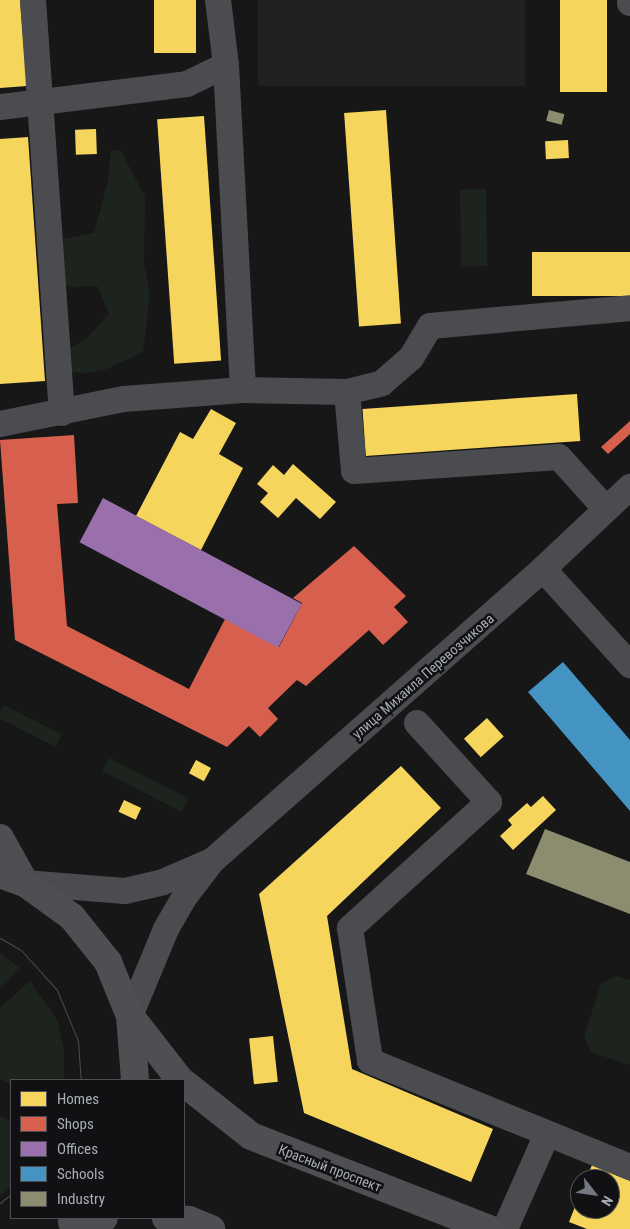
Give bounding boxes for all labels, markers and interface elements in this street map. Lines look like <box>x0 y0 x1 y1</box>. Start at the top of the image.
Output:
street label: улица Михаила Перевозчикова <box>349 610 497 742</box>
legend <box>10 1079 185 1219</box>
text: Homes <box>57 1090 99 1108</box>
text: Shops <box>57 1115 94 1133</box>
text: Offices <box>57 1140 98 1158</box>
street label: Красный проспект <box>276 1141 384 1195</box>
text: Schools <box>57 1165 104 1183</box>
north arrow <box>570 1169 620 1219</box>
text: Industry <box>57 1190 105 1208</box>
text: N <box>598 1193 616 1209</box>

